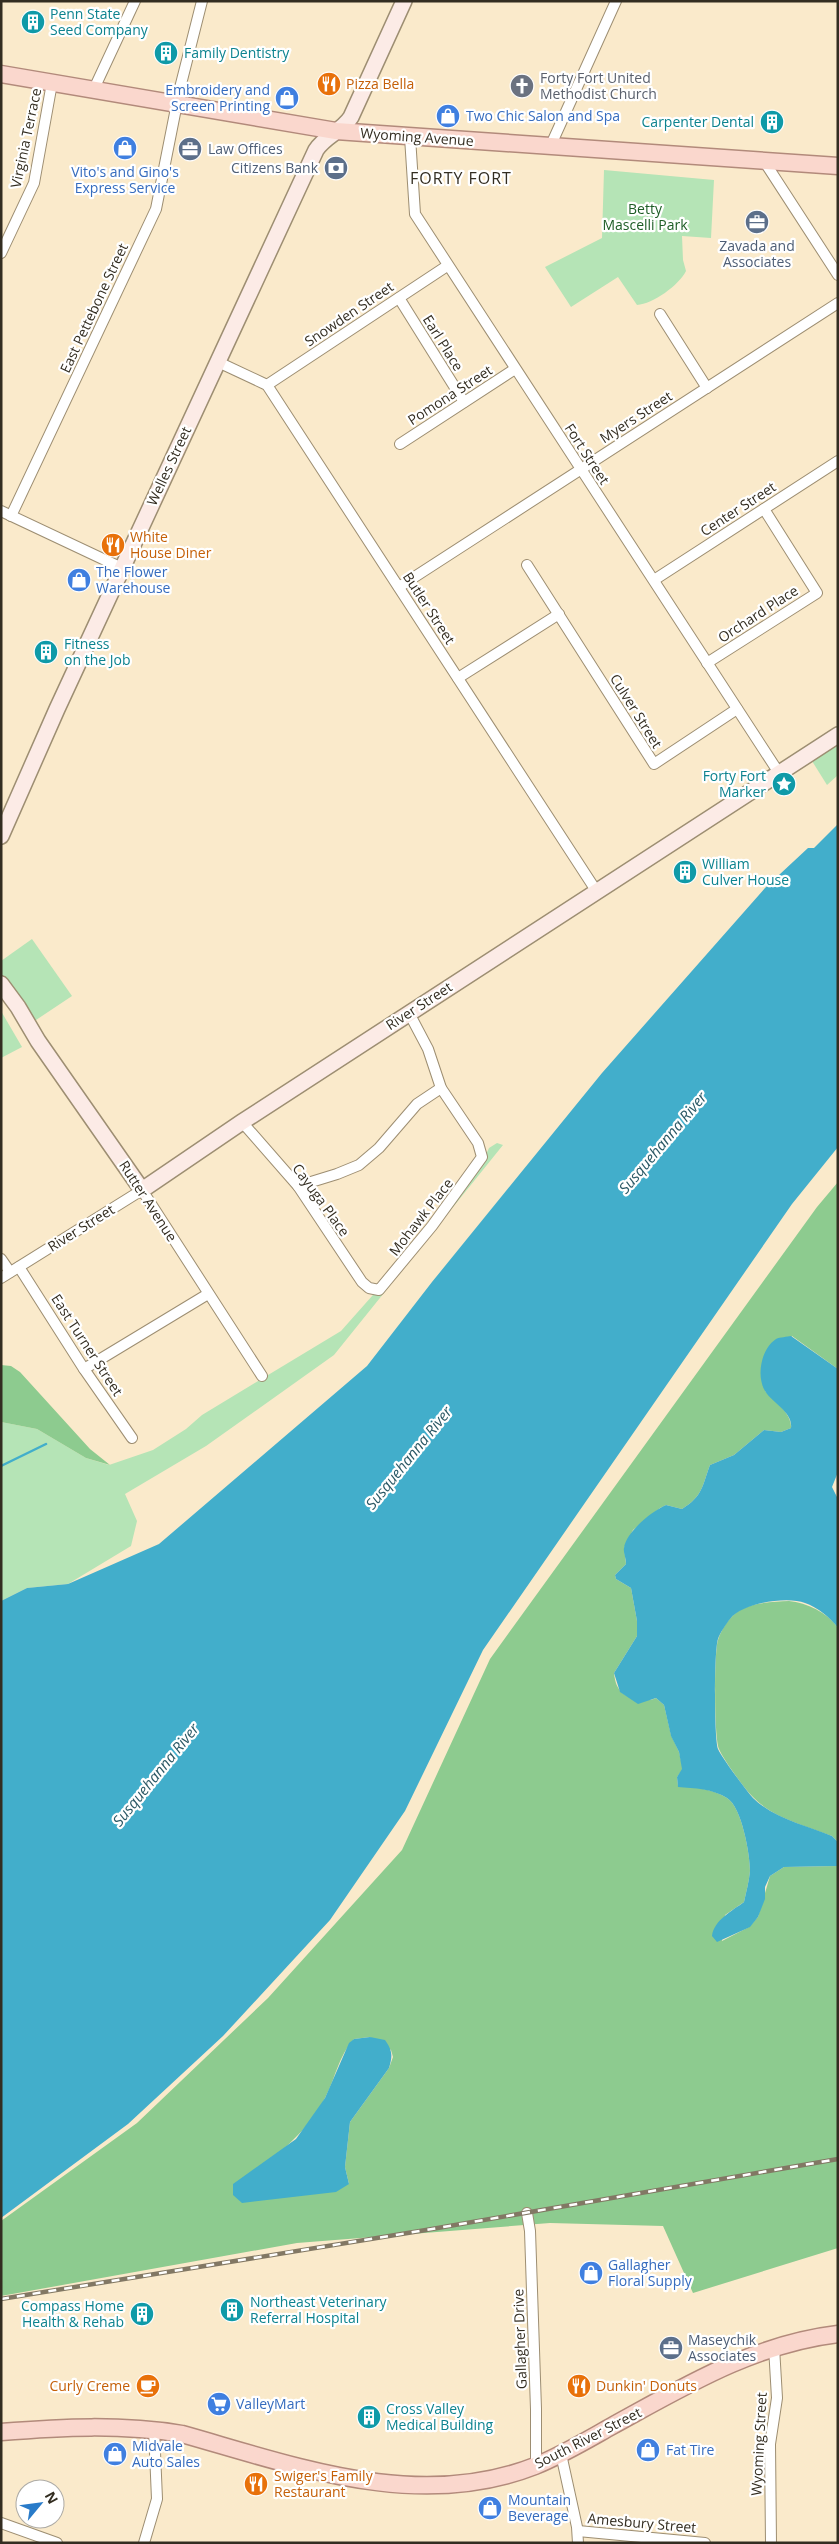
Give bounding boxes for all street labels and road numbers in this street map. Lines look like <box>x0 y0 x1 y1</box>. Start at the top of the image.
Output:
street label: Virginia Terrace <box>6 86 45 190</box>
street label: Wyoming Avenue <box>360 123 474 150</box>
street label: East Pettebone Street <box>55 240 132 376</box>
street label: Snowden Street <box>301 277 397 350</box>
street label: Earl Place <box>419 311 468 374</box>
street label: Pomona Street <box>404 360 496 429</box>
street label: Myers Street <box>596 386 676 447</box>
street label: Fort Street <box>561 420 614 488</box>
street label: Welles Street <box>142 423 195 508</box>
street label: Center Street <box>696 477 779 540</box>
street label: Butler Street <box>399 568 460 647</box>
street label: Orchard Place <box>714 581 802 647</box>
street label: Culver Street <box>606 670 667 751</box>
street label: River Street <box>382 977 456 1034</box>
street label: Rutter Avenue <box>115 1156 182 1245</box>
street label: Cayuga Place <box>289 1160 354 1240</box>
street label: Mohawk Place <box>384 1174 457 1259</box>
street label: River Street <box>44 1200 118 1256</box>
street label: East Turner Street <box>47 1290 127 1399</box>
street label: Gallagher Drive <box>508 2288 531 2390</box>
street label: Wyoming Street <box>746 2392 771 2496</box>
street label: South River Street <box>531 2402 644 2473</box>
street label: Amesbury Street <box>587 2508 697 2537</box>

